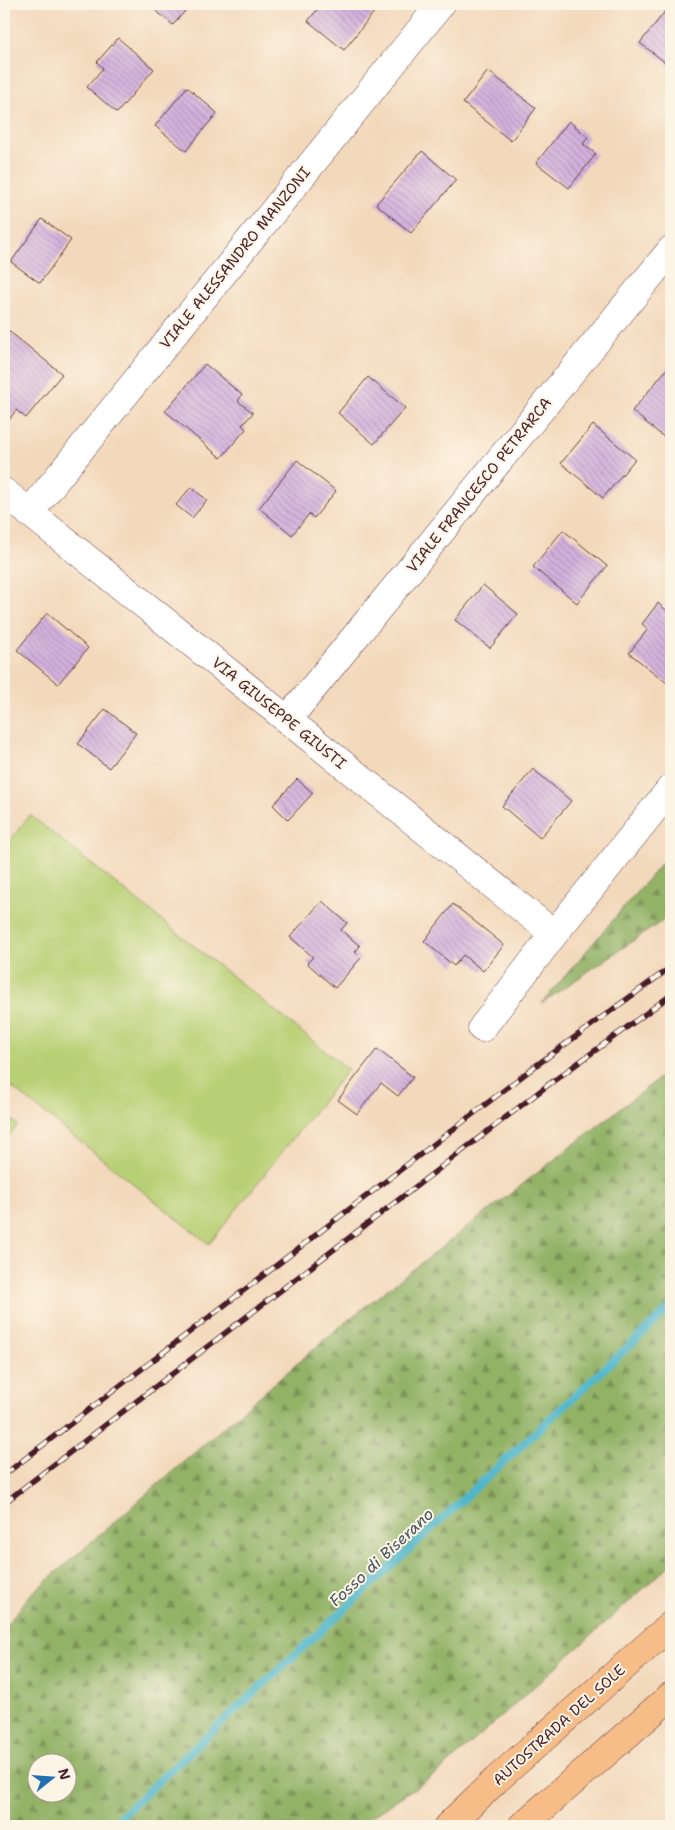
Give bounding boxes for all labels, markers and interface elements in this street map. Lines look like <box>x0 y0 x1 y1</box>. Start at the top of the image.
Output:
street label: VIALE ALESSANDRO MANZONI <box>155 163 315 353</box>
street label: VIALE FRANCESCO PETRARCA <box>402 393 556 577</box>
street label: VIA GIUSEPPE GIUSTI <box>208 652 350 774</box>
water label: Fosso di Biserano <box>325 1503 438 1611</box>
street label: AUTOSTRADA DEL SOLE <box>489 1660 629 1790</box>
north arrow <box>28 1752 78 1802</box>
text: N <box>54 1766 75 1782</box>

